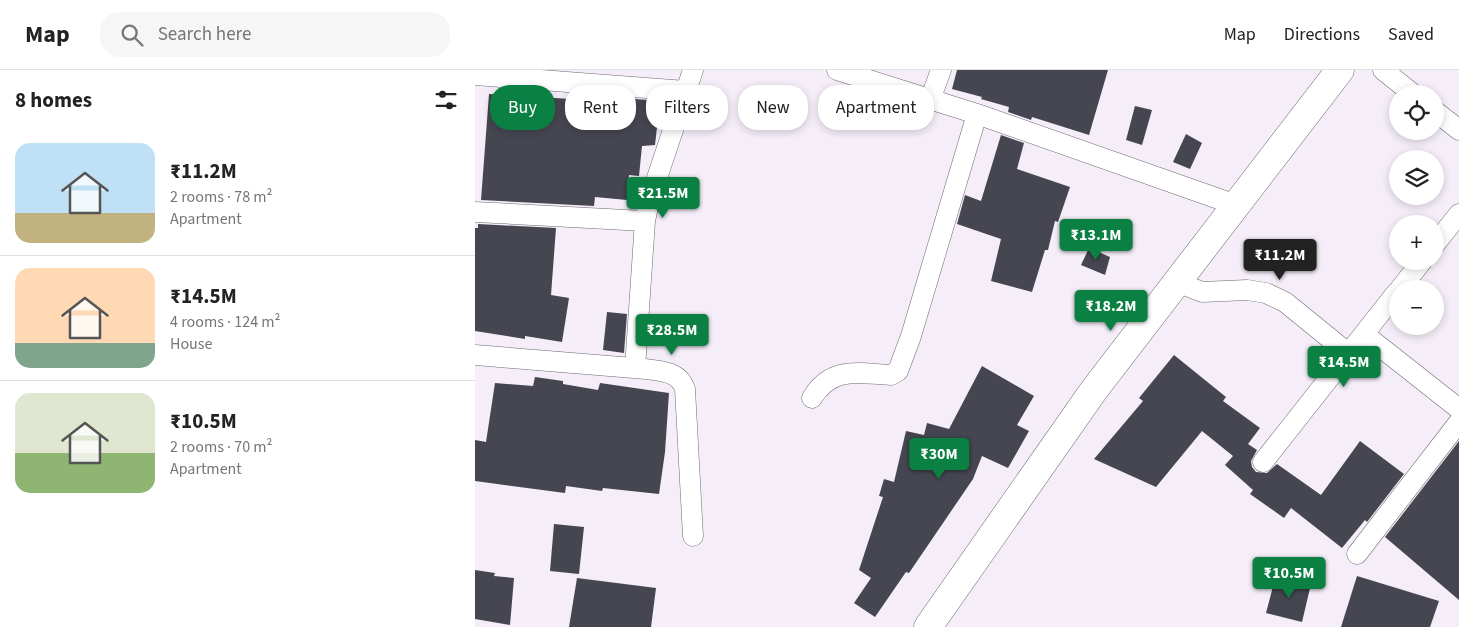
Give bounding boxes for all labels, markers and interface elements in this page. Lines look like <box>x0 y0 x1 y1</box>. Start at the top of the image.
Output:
search box <box>100 12 450 57</box>
text: Map <box>25 17 70 52</box>
icon: search <box>118 21 146 49</box>
text: Search here <box>158 21 251 48</box>
text: Map <box>1224 22 1256 47</box>
text: Directions <box>1284 22 1360 47</box>
text: Saved <box>1388 22 1434 47</box>
text: 8 homes <box>15 85 92 115</box>
chip: Buy <box>490 85 555 130</box>
chip: Rent <box>565 85 636 130</box>
chip: Filters <box>646 85 728 130</box>
chip: New <box>738 85 808 130</box>
chip: Apartment <box>818 85 934 130</box>
map controls <box>1389 85 1444 335</box>
button: locate <box>1389 85 1444 140</box>
icon: filters <box>432 86 460 114</box>
button: layers <box>1389 150 1444 205</box>
text: ₹11.2M <box>170 156 237 186</box>
icon: home <box>55 163 115 223</box>
pin: ₹21.5M <box>622 176 704 219</box>
text: ₹21.5M <box>638 182 688 204</box>
text: 2 rooms · 78 m² <box>170 186 272 208</box>
text: Apartment <box>170 208 242 230</box>
button: + <box>1389 215 1444 270</box>
pin: ₹13.1M <box>1055 218 1137 261</box>
text: ₹13.1M <box>1071 224 1121 246</box>
pin: ₹11.2M <box>1239 238 1321 281</box>
text: ₹11.2M <box>1255 244 1305 266</box>
button: − <box>1389 280 1444 335</box>
text: ₹14.5M <box>170 281 237 311</box>
icon: home <box>55 288 115 348</box>
pin: ₹18.2M <box>1070 290 1152 332</box>
text: ₹18.2M <box>1086 295 1136 317</box>
text: 4 rooms · 124 m² <box>170 311 280 333</box>
pin: ₹28.5M <box>631 314 713 356</box>
text: ₹28.5M <box>647 319 697 341</box>
text: House <box>170 333 212 355</box>
pin: ₹14.5M <box>1303 346 1385 388</box>
text: ₹14.5M <box>1319 351 1369 373</box>
text: ₹10.5M <box>170 406 237 436</box>
icon: home <box>55 413 115 473</box>
text: 2 rooms · 70 m² <box>170 436 272 458</box>
pin: ₹30M <box>909 438 969 480</box>
text: ₹30M <box>920 443 958 465</box>
text: Apartment <box>170 458 242 480</box>
pin: ₹10.5M <box>1248 556 1330 599</box>
text: ₹10.5M <box>1264 562 1314 584</box>

